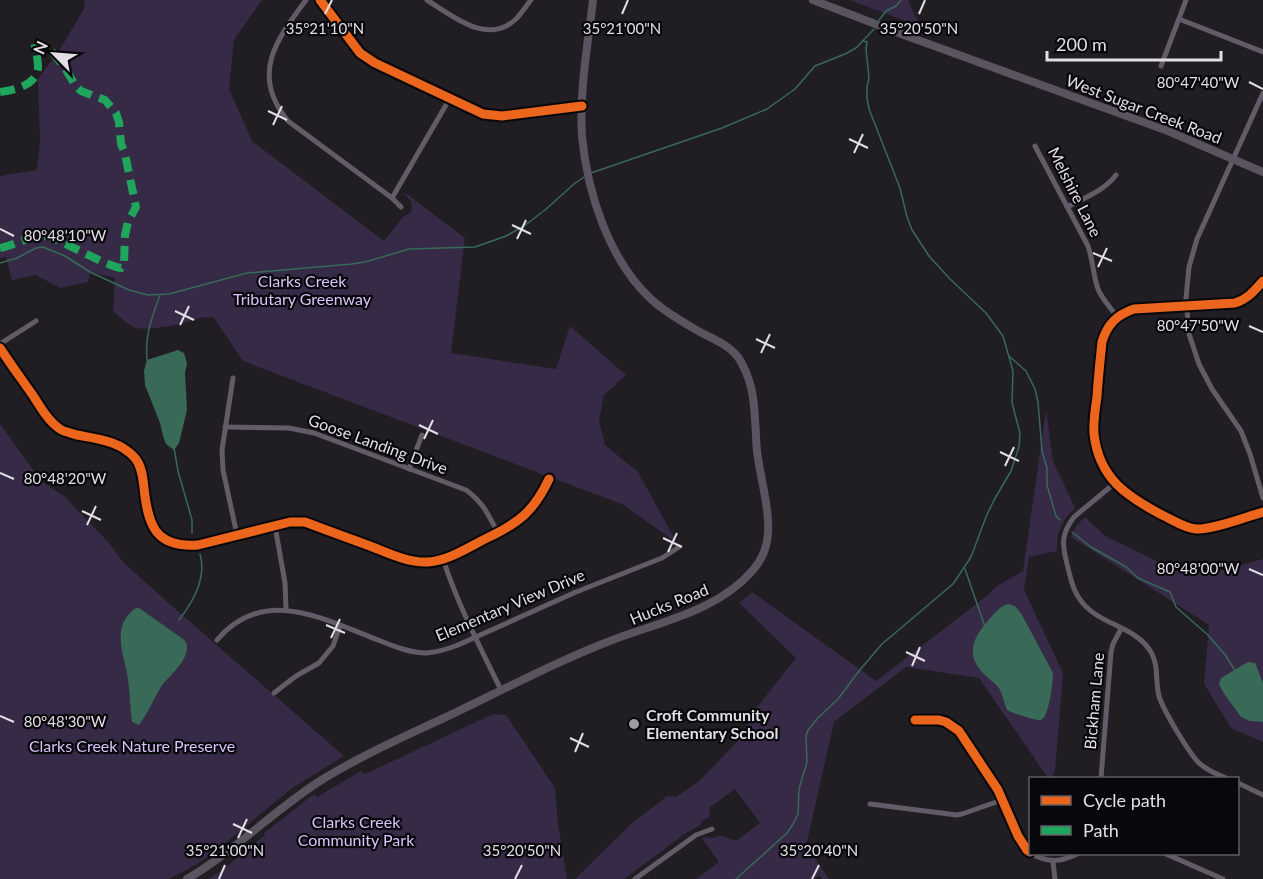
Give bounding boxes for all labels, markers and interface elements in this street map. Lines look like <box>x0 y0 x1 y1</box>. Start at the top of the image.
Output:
text: 35°21'10"N <box>286 19 364 37</box>
text: 35°21'00"N <box>583 19 661 37</box>
text: 35°20'50"N <box>880 19 958 37</box>
north arrow <box>24 24 84 84</box>
scale bar <box>1047 24 1221 62</box>
text: 200 m <box>1056 33 1107 55</box>
text: N <box>29 38 51 57</box>
street label: West Sugar Creek Road <box>1064 70 1225 147</box>
text: 80°47'40"W <box>1157 73 1240 91</box>
street label: Melshire Lane <box>1045 144 1106 240</box>
text: 80°48'10"W <box>24 226 107 244</box>
park label: Clarks Creek Tributary Greenway <box>233 271 372 308</box>
text: 80°47'50"W <box>1157 316 1240 334</box>
street label: Goose Landing Drive <box>306 410 450 478</box>
text: 80°48'20"W <box>24 469 107 487</box>
text: 80°48'00"W <box>1157 559 1240 577</box>
street label: Elementary View Drive <box>432 564 587 645</box>
street label: Hucks Road <box>627 579 711 628</box>
street label: Bickham Lane <box>1080 652 1107 750</box>
place label: Croft Community Elementary School <box>646 705 778 742</box>
text: 80°48'30"W <box>24 712 107 730</box>
marker: Croft Community Elementary School <box>627 717 641 731</box>
park label: Clarks Creek Nature Preserve <box>29 736 235 755</box>
legend <box>1029 777 1239 855</box>
text: Cycle path <box>1083 789 1166 811</box>
park label: Clarks Creek Community Park <box>298 812 415 849</box>
text: Path <box>1083 819 1119 841</box>
text: 35°21'00"N <box>186 841 264 859</box>
text: 35°20'50"N <box>483 841 561 859</box>
text: 35°20'40"N <box>780 841 858 859</box>

